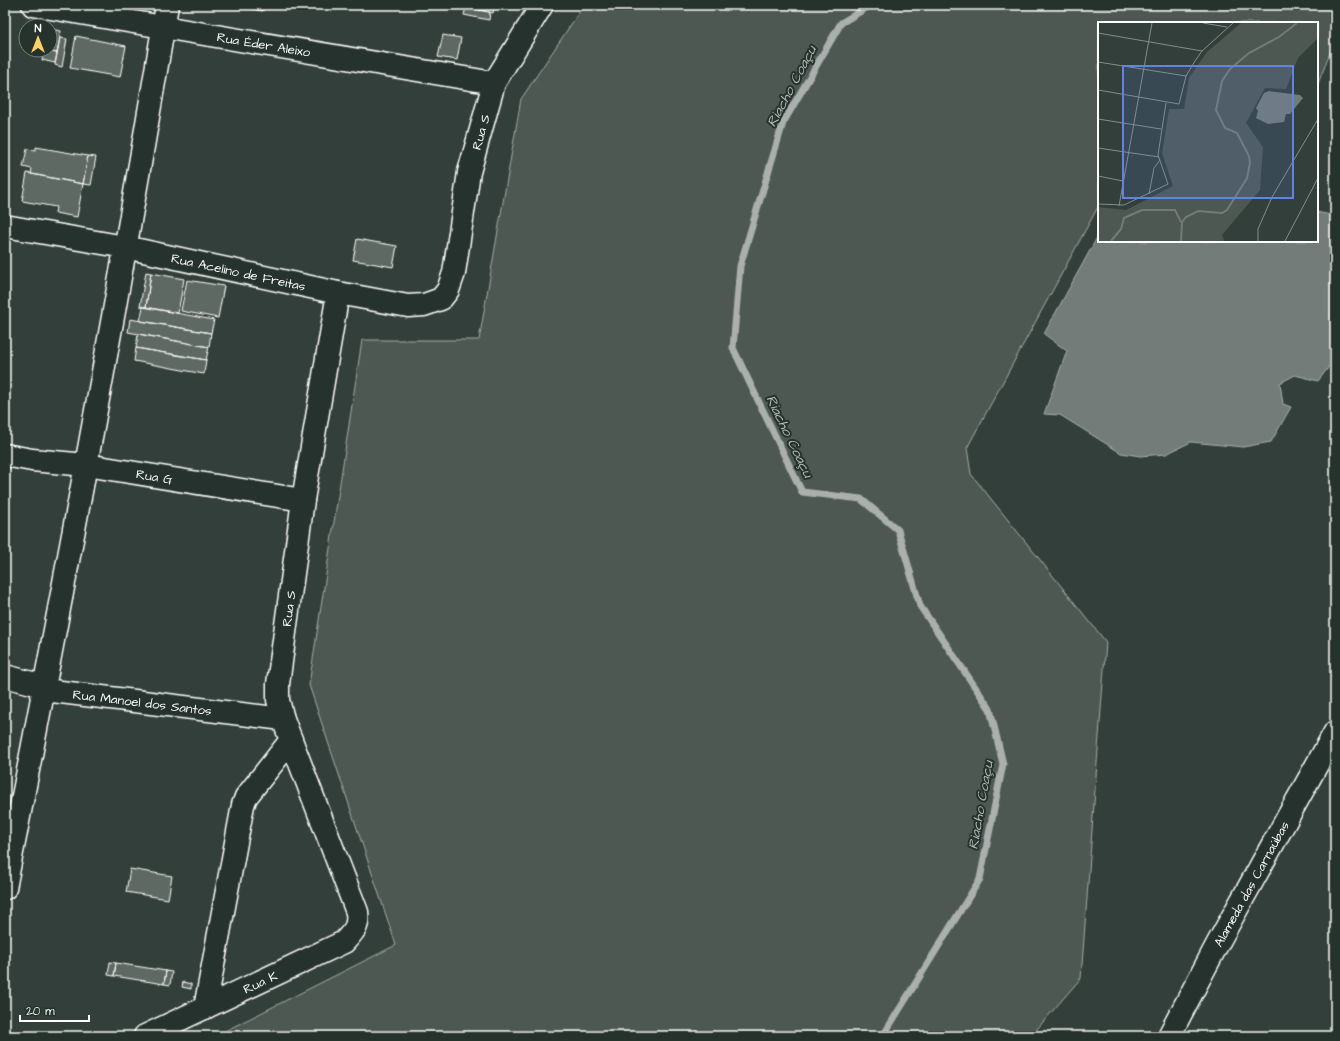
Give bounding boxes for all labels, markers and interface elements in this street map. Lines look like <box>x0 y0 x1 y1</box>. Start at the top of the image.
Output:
north arrow <box>18 18 58 58</box>
text: N <box>35 21 42 36</box>
inset map <box>1098 22 1318 242</box>
street label: Rua Éder Aleixo <box>216 28 312 62</box>
water label: Riacho Coaçu <box>762 42 822 131</box>
street label: Rua S <box>468 113 495 152</box>
street label: Rua Acelino de Freitas <box>170 249 308 296</box>
water label: Riacho Coaçu <box>761 392 818 482</box>
street label: Rua G <box>135 465 174 489</box>
street label: Rua S <box>278 589 301 628</box>
street label: Rua Manoel dos Santos <box>72 686 213 720</box>
water label: Riacho Coaçu <box>963 759 999 851</box>
street label: Alameda das Carnaúbas <box>1210 818 1294 950</box>
street label: Rua K <box>240 967 280 998</box>
scale bar <box>20 997 89 1023</box>
text: 20 m <box>26 1003 55 1020</box>

